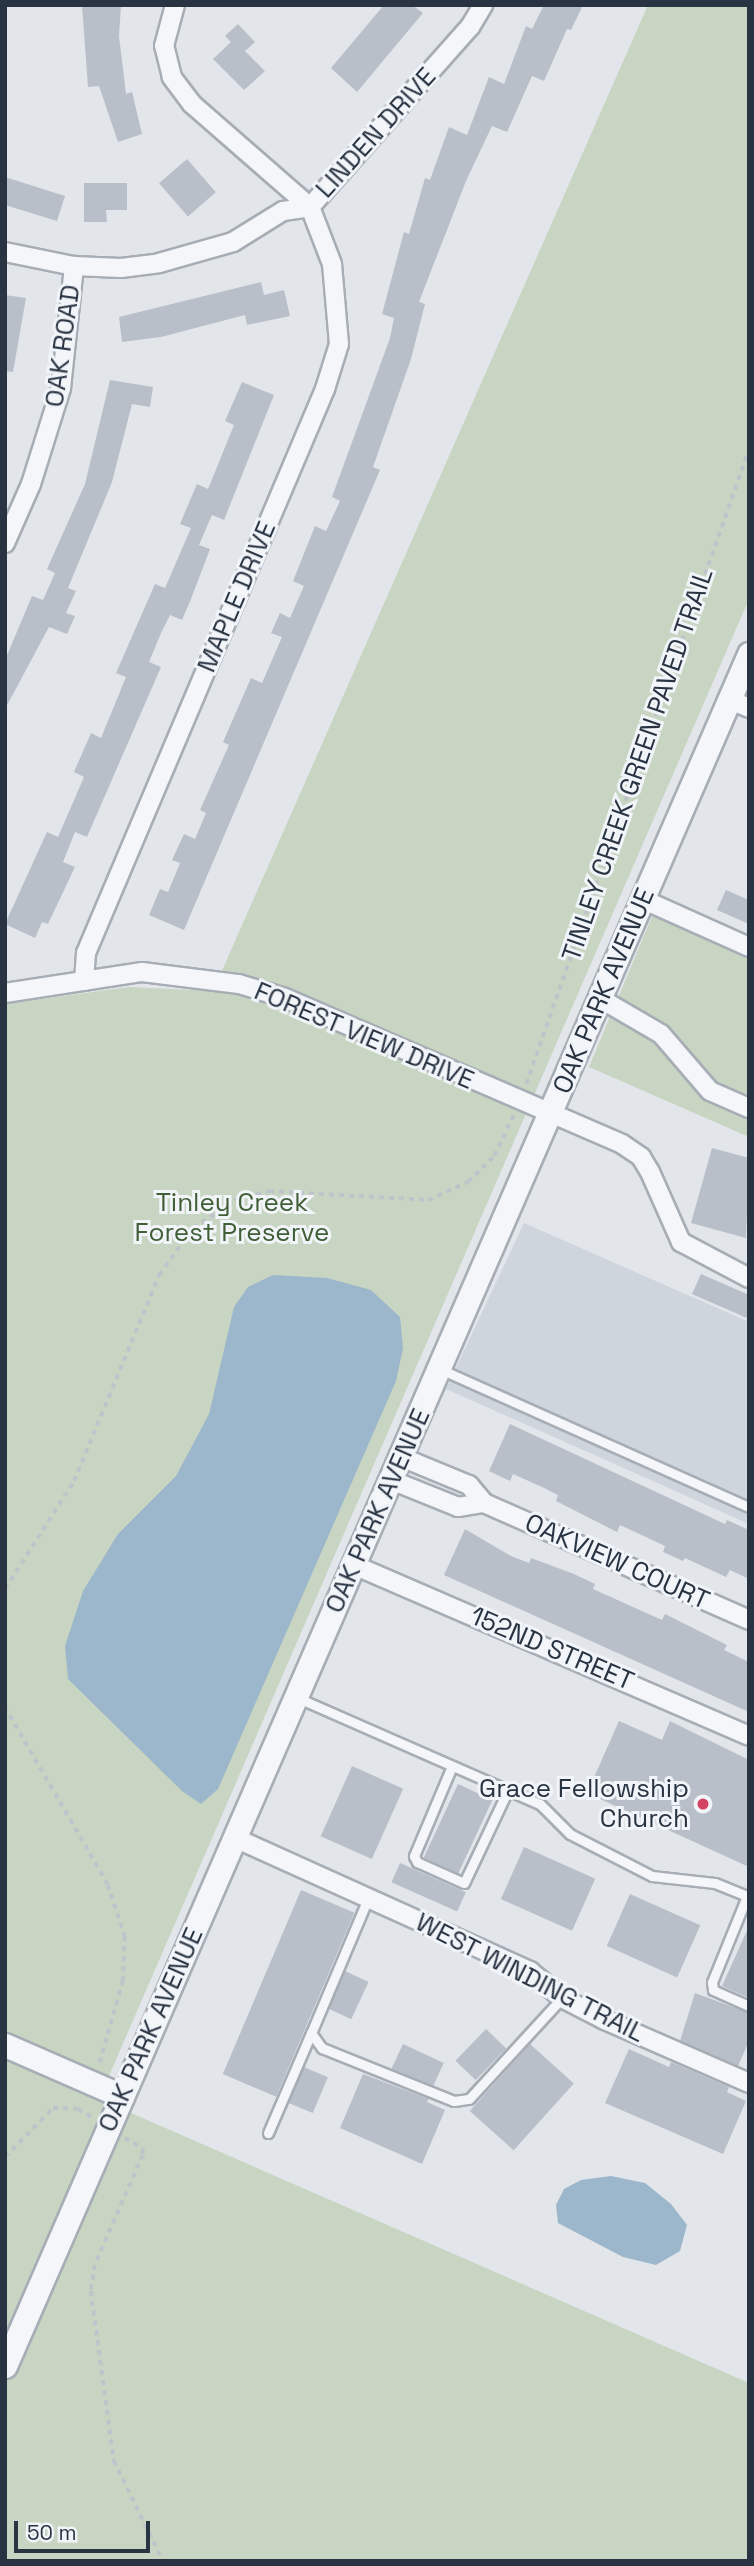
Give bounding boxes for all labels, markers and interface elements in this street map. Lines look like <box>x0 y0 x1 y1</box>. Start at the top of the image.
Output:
street label: LINDEN DRIVE <box>309 61 443 205</box>
street label: OAK ROAD <box>39 283 87 409</box>
street label: MAPLE DRIVE <box>191 517 283 677</box>
street label: TINLEY CREEK GREEN PAVED TRAIL <box>556 564 720 966</box>
street label: OAK PARK AVENUE <box>547 883 661 1099</box>
street label: FOREST VIEW DRIVE <box>249 975 479 1097</box>
park label: Tinley Creek Forest Preserve <box>135 1187 329 1248</box>
street label: OAK PARK AVENUE <box>319 1404 437 1618</box>
street label: OAKVIEW COURT <box>520 1507 714 1617</box>
street label: 152ND STREET <box>466 1601 638 1697</box>
place label: Grace Fellowship Church <box>479 1773 689 1834</box>
marker: Grace Fellowship Church <box>695 1796 711 1812</box>
street label: WEST WINDING TRAIL <box>410 1906 650 2050</box>
street label: OAK PARK AVENUE <box>92 1923 210 2137</box>
scale bar <box>18 2506 154 2550</box>
text: 50 m <box>27 2519 77 2546</box>

